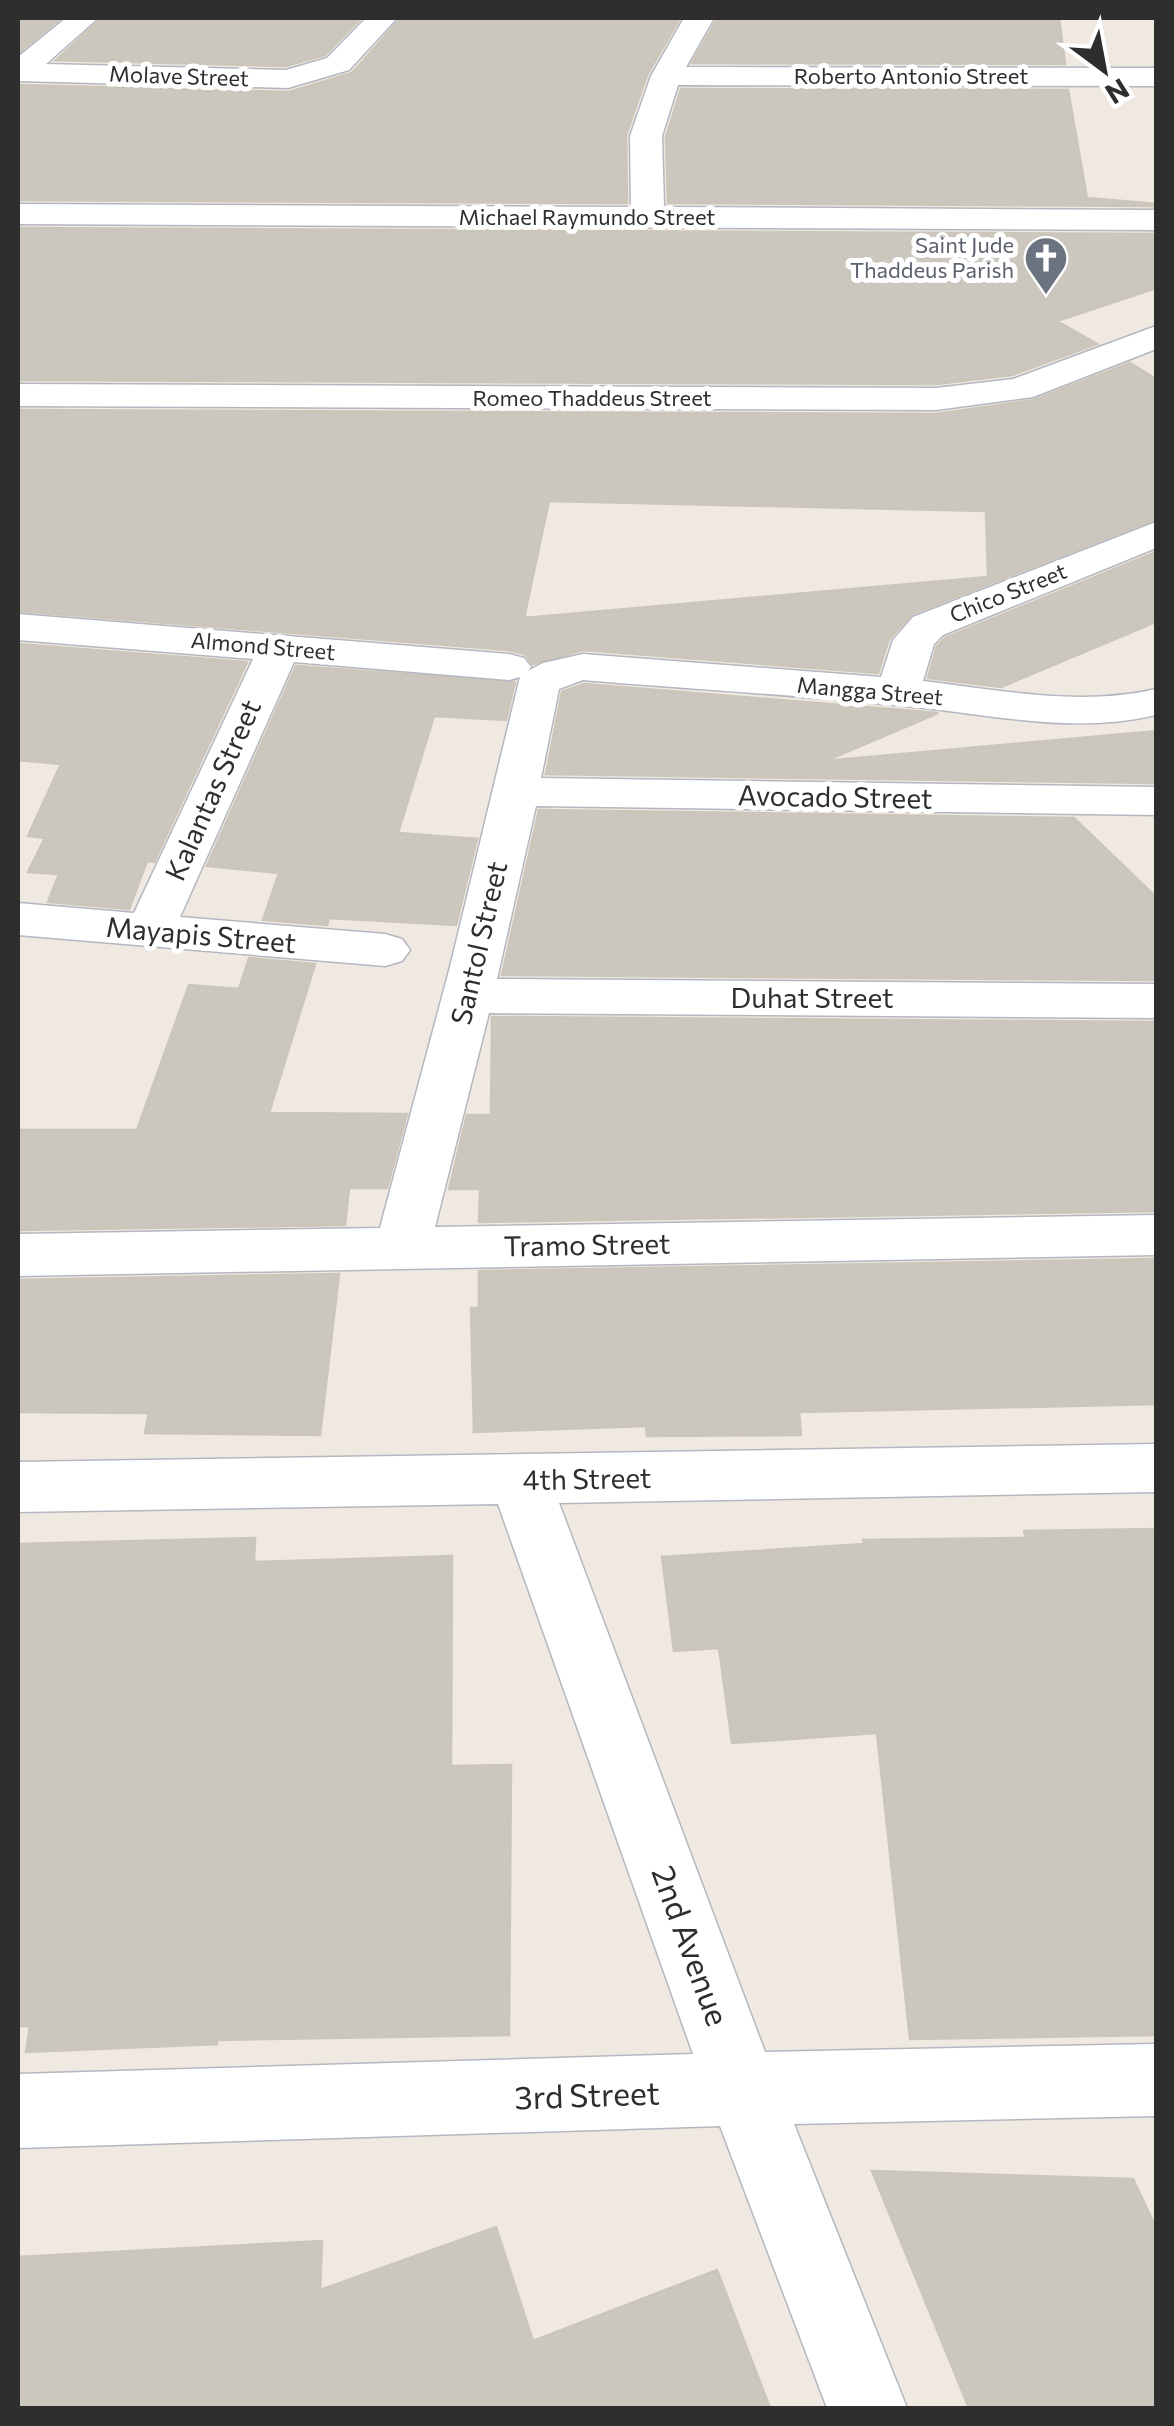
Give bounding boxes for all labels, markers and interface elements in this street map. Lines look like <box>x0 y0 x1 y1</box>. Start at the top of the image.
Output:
north arrow <box>1054 20 1154 120</box>
street label: Molave Street <box>109 60 249 91</box>
street label: Roberto Antonio Street <box>794 62 1028 89</box>
text: N <box>1100 72 1136 112</box>
street label: Michael Raymundo Street <box>459 203 715 230</box>
place label: Saint Jude Thaddeus Parish <box>850 231 1014 283</box>
church icon: Saint Jude Thaddeus Parish <box>1023 235 1069 296</box>
street label: Romeo Thaddeus Street <box>472 384 712 411</box>
street label: Chico Street <box>945 557 1070 628</box>
street label: Almond Street <box>190 626 336 665</box>
street label: Mangga Street <box>796 671 944 710</box>
street label: Kalantas Street <box>157 694 267 885</box>
street label: Avocado Street <box>737 777 933 815</box>
street label: Santol Street <box>443 858 513 1028</box>
street label: Mayapis Street <box>105 909 298 959</box>
street label: Duhat Street <box>731 980 893 1014</box>
street label: Tramo Street <box>503 1226 671 1262</box>
street label: 4th Street <box>522 1460 652 1496</box>
street label: 2nd Avenue <box>644 1860 739 2031</box>
street label: 3rd Street <box>514 2071 660 2117</box>

